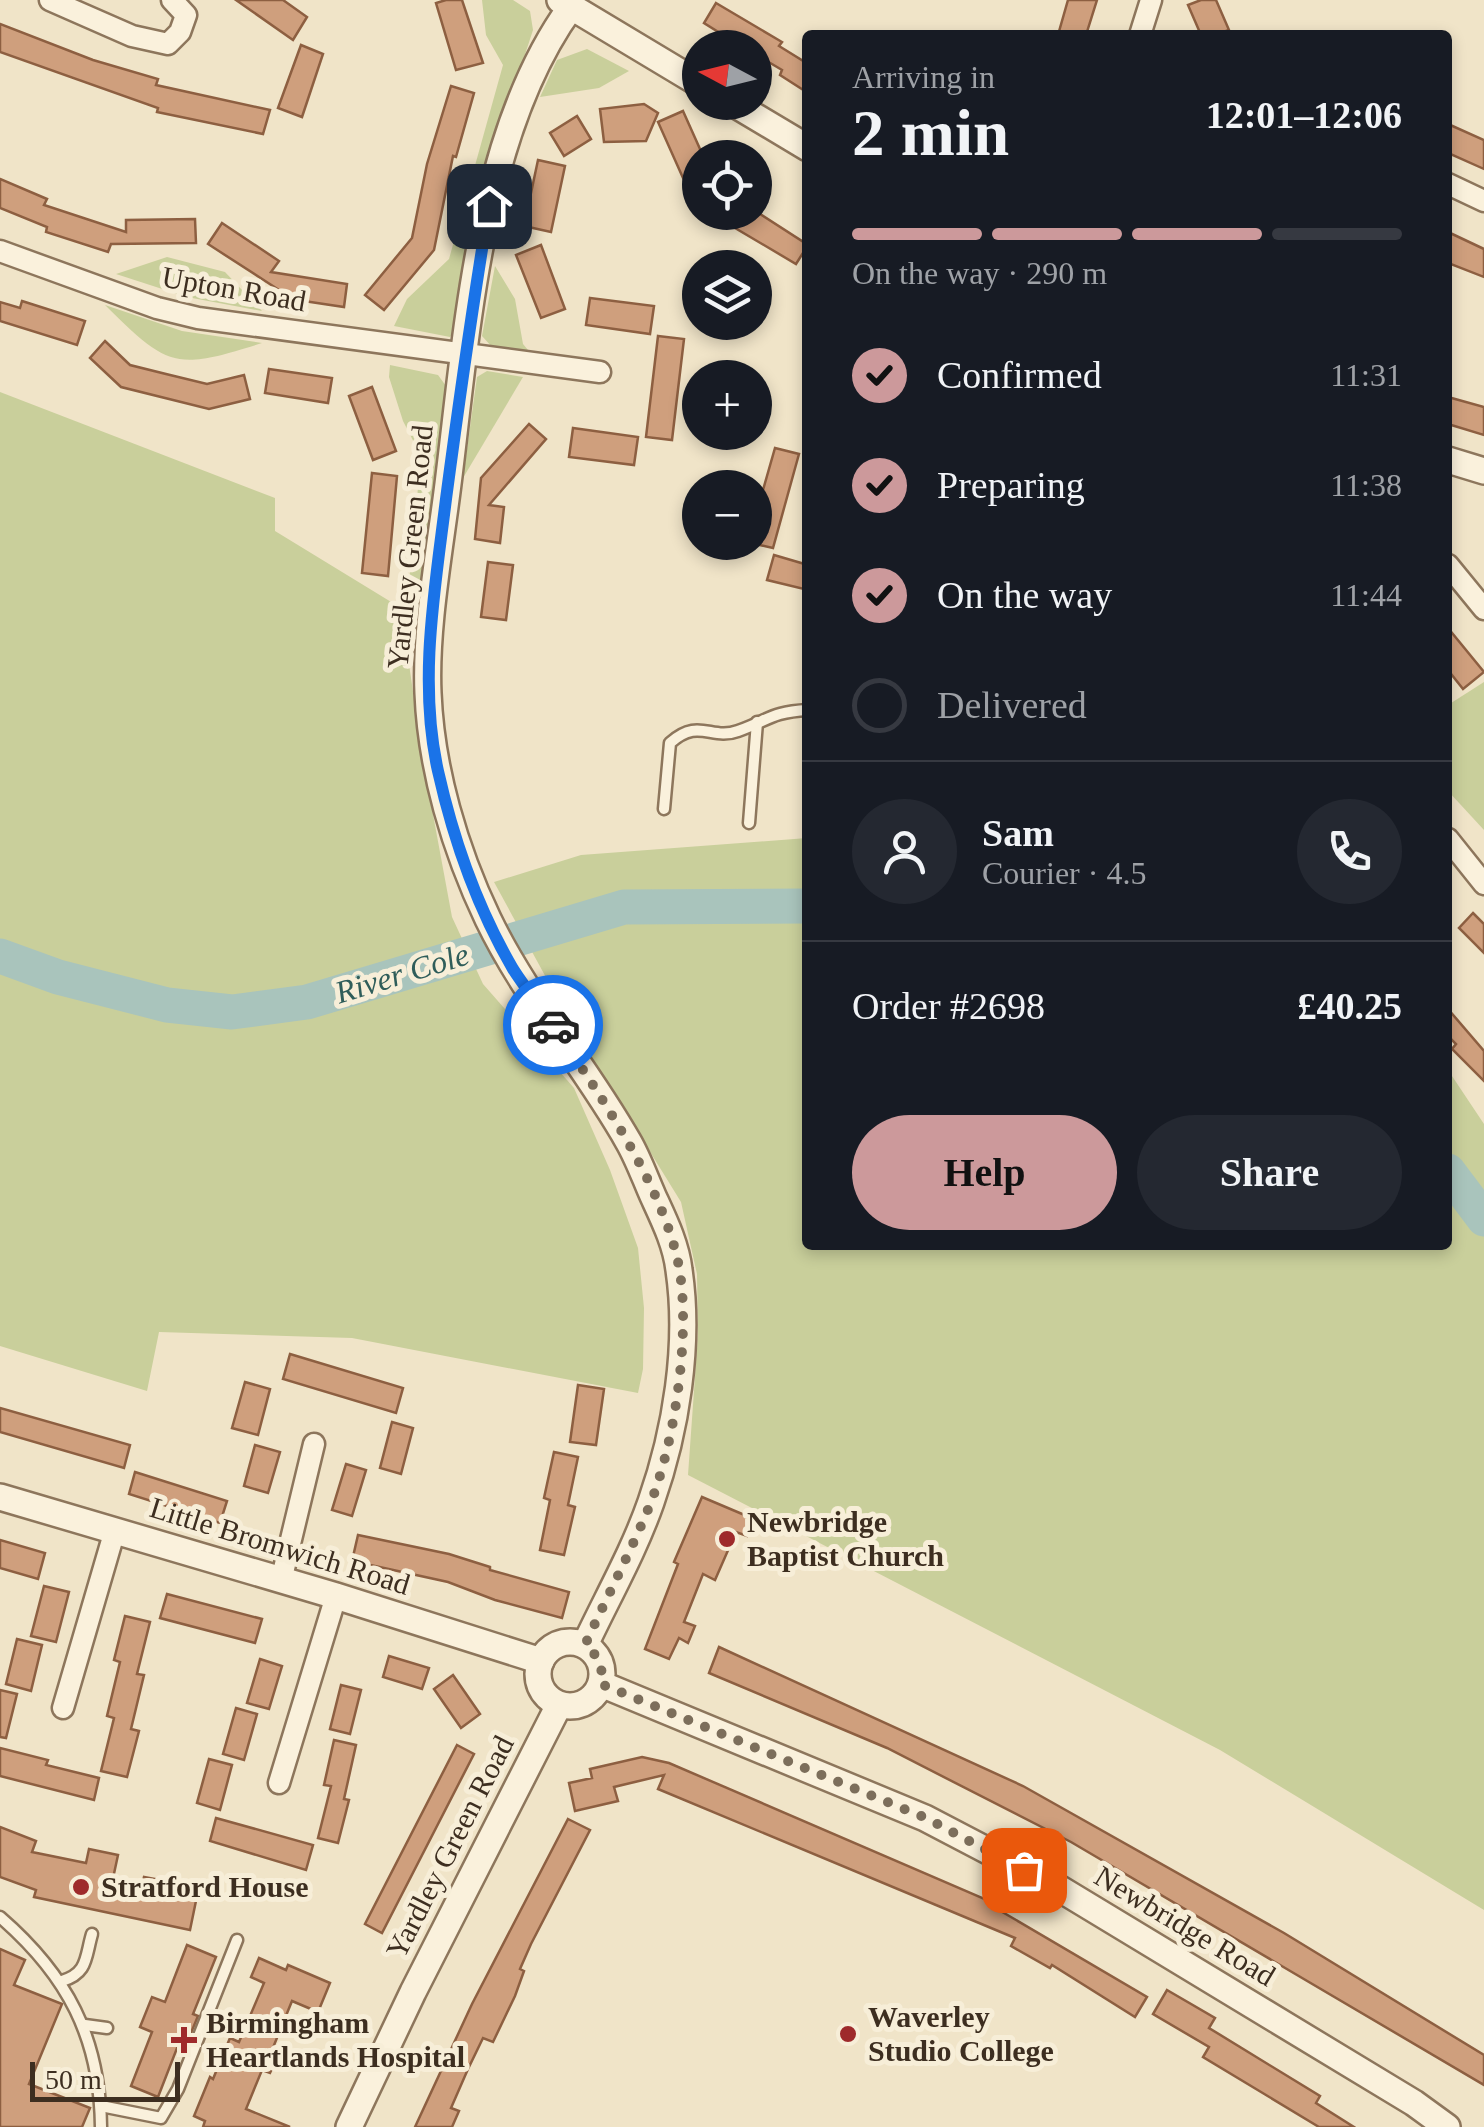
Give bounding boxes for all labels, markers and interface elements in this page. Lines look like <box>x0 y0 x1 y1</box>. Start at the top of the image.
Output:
north arrow <box>682 30 772 120</box>
map controls <box>682 30 772 560</box>
text: Arriving in <box>852 59 995 95</box>
text: 12:01–12:06 <box>1206 94 1402 136</box>
text: 2 min <box>852 97 1009 169</box>
button: locate <box>682 140 772 230</box>
pin <box>447 164 532 249</box>
icon: home <box>462 179 517 234</box>
button: layers <box>682 250 772 340</box>
text: On the way · 290 m <box>852 255 1107 291</box>
street label: Upton Road <box>159 260 309 317</box>
icon: check <box>852 348 907 403</box>
text: Confirmed <box>937 354 1102 396</box>
text: 11:31 <box>1330 357 1402 393</box>
button: + <box>682 360 772 450</box>
street label: Yardley Green Road <box>380 423 439 671</box>
icon: check <box>852 458 907 513</box>
text: Preparing <box>937 464 1085 506</box>
text: 11:38 <box>1330 467 1402 503</box>
button: − <box>682 470 772 560</box>
icon: check <box>852 568 907 623</box>
text: On the way <box>937 574 1112 616</box>
text: 11:44 <box>1330 577 1402 613</box>
text: Delivered <box>937 684 1087 726</box>
button: person <box>852 799 957 904</box>
button: phone <box>1297 799 1402 904</box>
text: Sam <box>982 812 1054 854</box>
text: Courier · 4.5 <box>982 855 1146 891</box>
water label: River Cole <box>330 936 473 1011</box>
courier <box>503 975 603 1075</box>
text: Order #2698 <box>852 985 1045 1027</box>
text: £40.25 <box>1298 985 1402 1027</box>
icon: car <box>526 998 581 1053</box>
button: Help <box>852 1115 1117 1230</box>
button: Share <box>1137 1115 1402 1230</box>
street label: Little Bromwich Road <box>146 1490 414 1601</box>
place label: Newbridge Baptist Church <box>747 1505 944 1572</box>
marker: Newbridge Baptist Church <box>716 1528 738 1550</box>
street label: Yardley Green Road <box>379 1730 520 1964</box>
pin <box>982 1828 1067 1913</box>
icon: bag <box>997 1843 1052 1898</box>
street label: Newbridge Road <box>1089 1859 1281 1992</box>
place label: Stratford House <box>101 1870 308 1903</box>
marker: Stratford House <box>70 1876 92 1898</box>
place label: Waverley Studio College <box>868 2000 1054 2067</box>
place label: Birmingham Heartlands Hospital <box>206 2006 465 2073</box>
marker: Waverley Studio College <box>837 2023 859 2045</box>
marker: Birmingham Heartlands Hospital <box>171 2027 197 2053</box>
scale bar <box>30 2057 180 2102</box>
text: 50 m <box>45 2064 102 2095</box>

